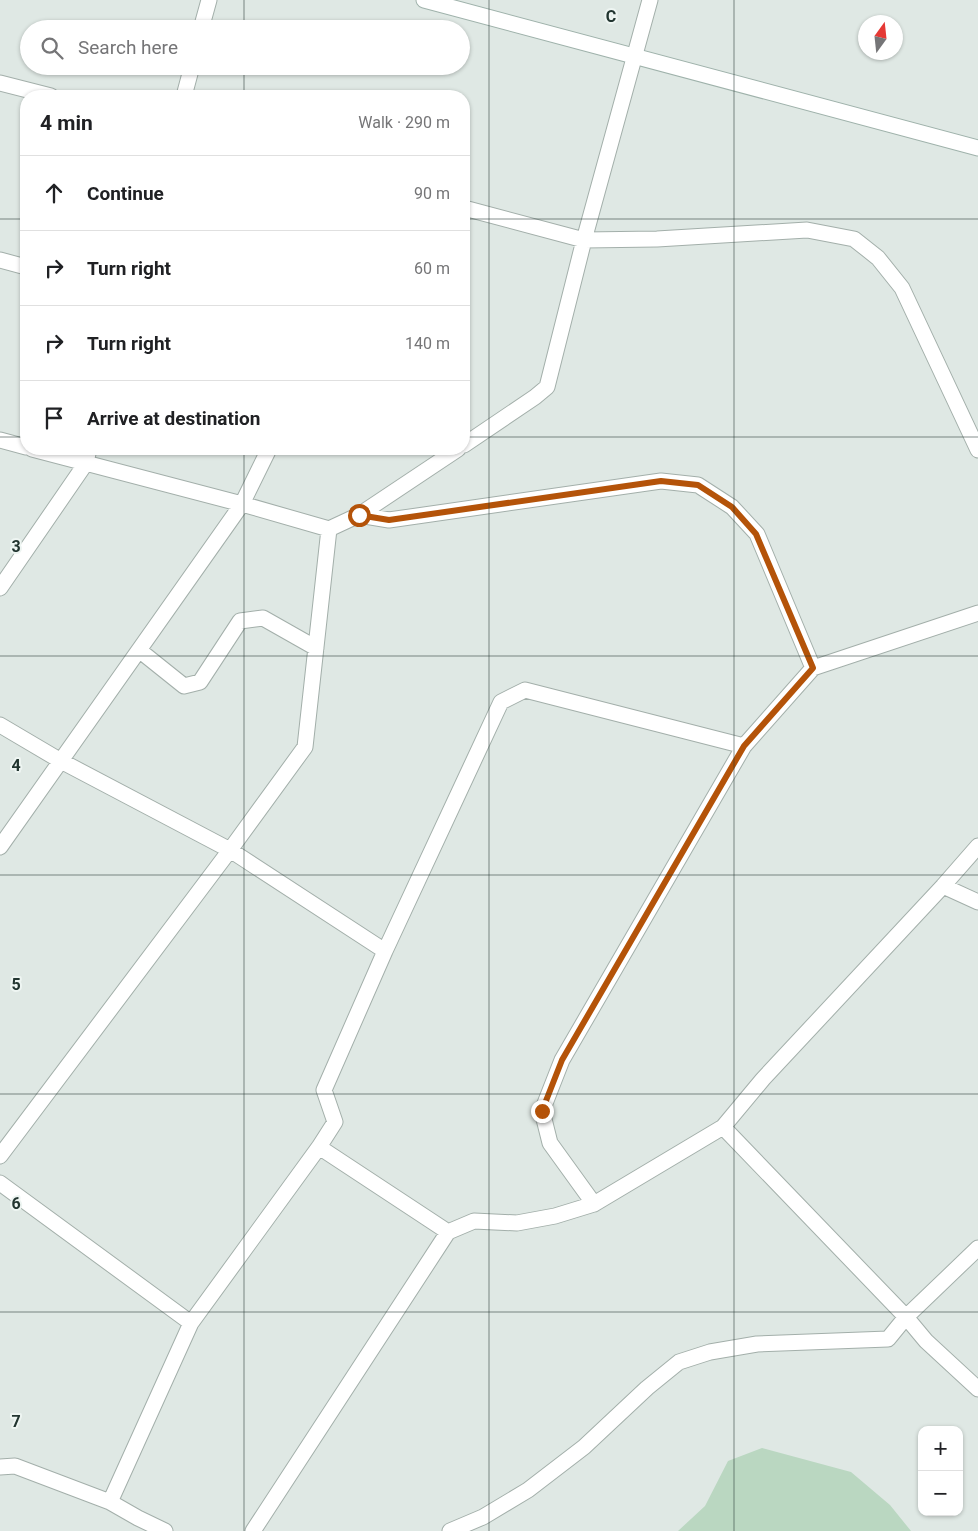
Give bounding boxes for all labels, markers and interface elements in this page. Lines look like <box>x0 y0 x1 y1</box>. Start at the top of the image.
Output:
text: C <box>606 7 616 26</box>
north arrow <box>858 15 903 60</box>
search box <box>20 20 470 75</box>
icon: search <box>38 34 66 62</box>
text: Search here <box>78 36 178 59</box>
text: 4 min <box>40 111 93 135</box>
text: Walk · 290 m <box>358 113 450 132</box>
icon: ahead <box>40 179 68 207</box>
text: Continue <box>87 182 164 205</box>
text: 90 m <box>414 184 450 203</box>
icon: right <box>40 254 68 282</box>
text: Turn right <box>87 257 171 280</box>
text: 60 m <box>414 259 450 278</box>
icon: right <box>40 329 68 357</box>
text: Turn right <box>87 332 171 355</box>
text: 140 m <box>405 334 450 353</box>
icon: arrive <box>40 404 68 432</box>
text: Arrive at destination <box>87 407 260 430</box>
route start <box>348 504 371 527</box>
text: 3 <box>11 537 21 556</box>
text: 4 <box>11 756 21 775</box>
text: 5 <box>11 975 21 994</box>
route end <box>531 1100 554 1123</box>
text: 6 <box>11 1194 21 1213</box>
text: 7 <box>11 1412 21 1431</box>
map controls <box>918 1426 963 1516</box>
button: + <box>918 1426 963 1471</box>
button: − <box>918 1471 963 1516</box>

